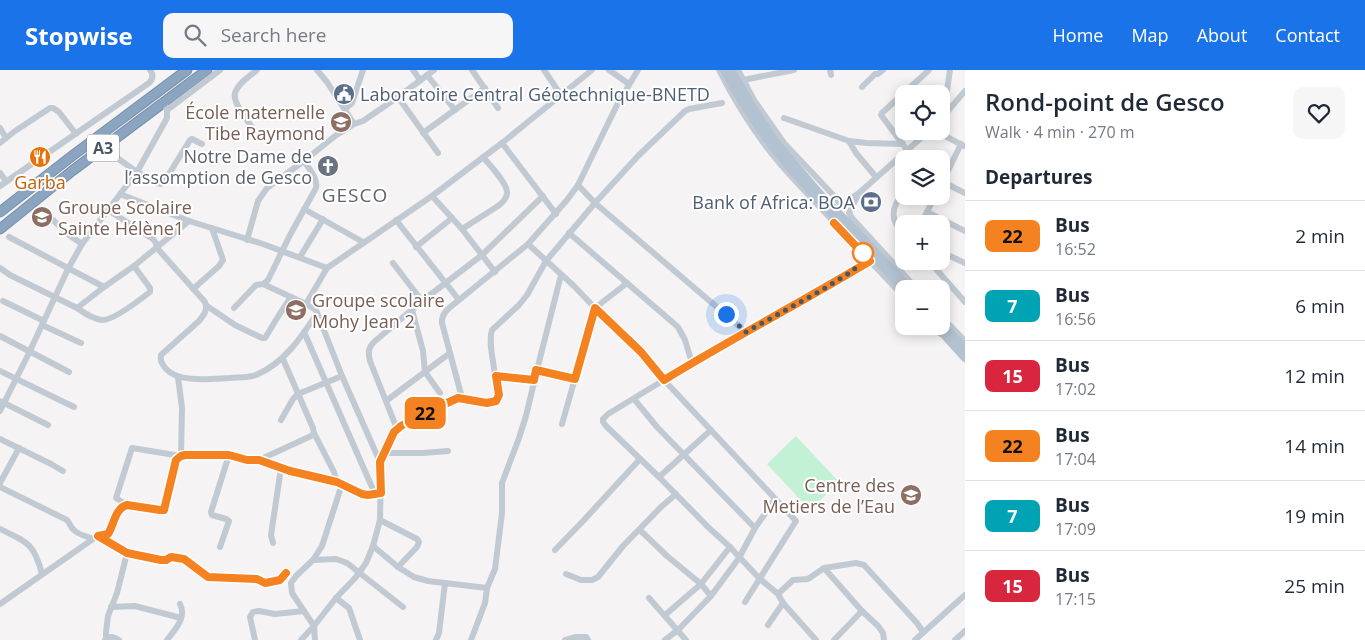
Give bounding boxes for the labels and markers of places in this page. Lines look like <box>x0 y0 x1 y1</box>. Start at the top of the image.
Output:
public building icon: Laboratoire Central Géotechnique-BNETD <box>332 82 356 106</box>
place label: Laboratoire Central Géotechnique-BNETD <box>360 82 710 106</box>
place label: École maternelle Tibe Raymond <box>185 100 325 145</box>
school or university icon: École maternelle Tibe Raymond <box>329 110 353 134</box>
place label: Notre Dame de l’assomption de Gesco <box>124 144 312 189</box>
restaurant icon: Garba <box>28 145 52 169</box>
church icon: Notre Dame de l’assomption de Gesco <box>316 154 340 178</box>
place label: Garba <box>14 170 66 194</box>
place label: Bank of Africa: BOA <box>692 190 856 214</box>
bank icon: Bank of Africa: BOA <box>859 190 883 214</box>
place label: Groupe Scolaire Sainte Hélène1 <box>58 195 192 240</box>
school or university icon: Groupe Scolaire Sainte Hélène1 <box>30 205 54 229</box>
unlabelled marker <box>852 242 874 264</box>
place label: Groupe scolaire Mohy Jean 2 <box>312 288 445 333</box>
school or university icon: Groupe scolaire Mohy Jean 2 <box>284 298 308 322</box>
place label: Centre des Metiers de l’Eau <box>763 473 895 518</box>
school or university icon: Centre des Metiers de l’Eau <box>899 483 923 507</box>

